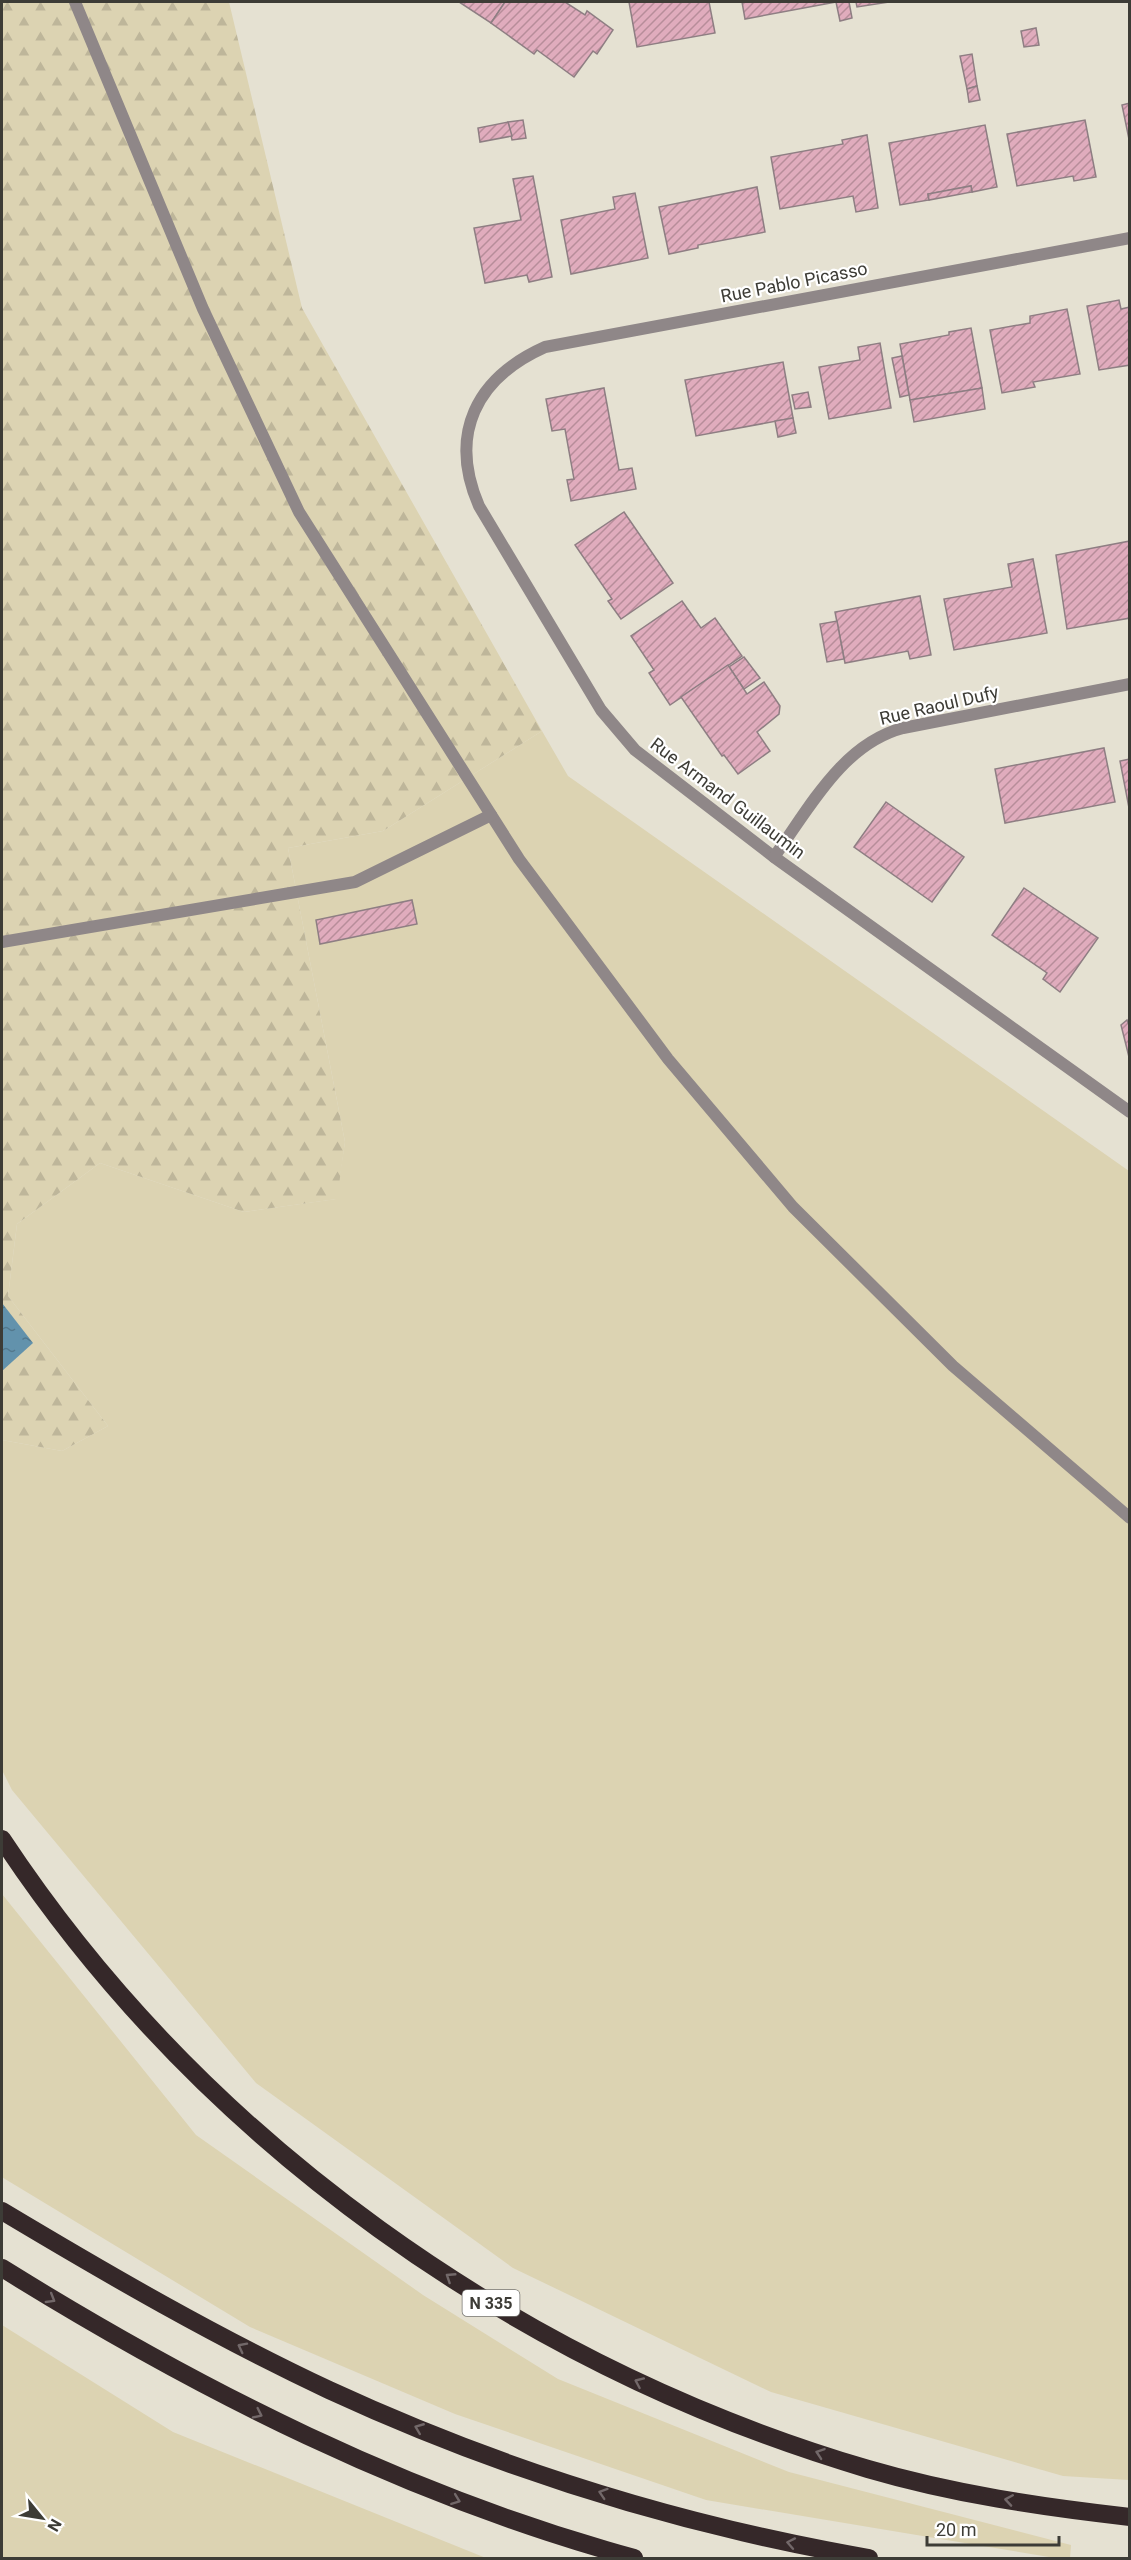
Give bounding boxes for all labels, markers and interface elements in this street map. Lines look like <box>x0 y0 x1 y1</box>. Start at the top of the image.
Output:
street label: Rue Pablo Picasso <box>719 257 869 307</box>
street label: Rue Raoul Dufy <box>877 681 1001 729</box>
street label: Rue Armand Guillaumin <box>647 733 809 863</box>
one-way arrow <box>446 2273 457 2284</box>
road number: N 335 <box>462 2290 520 2316</box>
one-way arrow <box>45 2292 55 2304</box>
one-way arrow <box>237 2342 248 2354</box>
one-way arrow <box>634 2378 645 2390</box>
one-way arrow <box>252 2407 263 2419</box>
one-way arrow <box>414 2423 425 2435</box>
one-way arrow <box>815 2448 826 2461</box>
north arrow <box>12 2488 72 2548</box>
one-way arrow <box>598 2488 609 2501</box>
one-way arrow <box>450 2493 461 2505</box>
one-way arrow <box>1005 2494 1014 2506</box>
scale bar <box>927 2509 1059 2547</box>
text: N <box>44 2516 66 2535</box>
text: 20 m <box>936 2519 976 2540</box>
one-way arrow <box>786 2537 796 2550</box>

